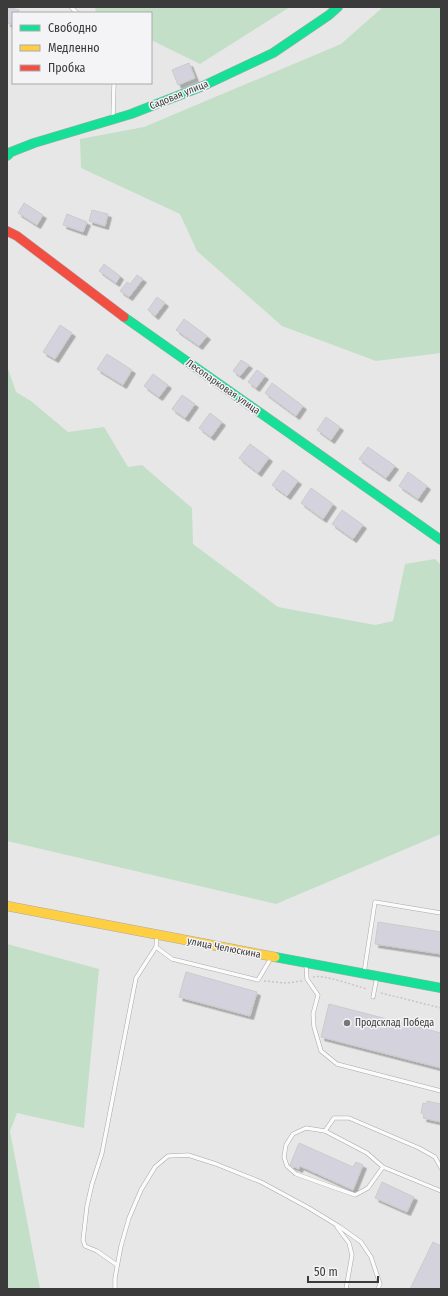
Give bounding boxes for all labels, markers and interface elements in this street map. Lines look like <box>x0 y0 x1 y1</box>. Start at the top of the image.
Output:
legend <box>12 12 152 84</box>
text: Свободно <box>48 21 97 35</box>
text: Медленно <box>48 41 100 55</box>
text: Пробка <box>48 61 86 75</box>
street label: Садовая улица <box>148 78 210 112</box>
street label: Лесопарковая улица <box>184 357 262 417</box>
street label: улица Челюскина <box>186 935 262 961</box>
place label: Продсклад Победа <box>355 1017 434 1029</box>
marker: Продсклад Победа <box>342 1018 352 1028</box>
scale bar <box>308 1258 378 1284</box>
text: 50 m <box>314 1265 338 1279</box>

